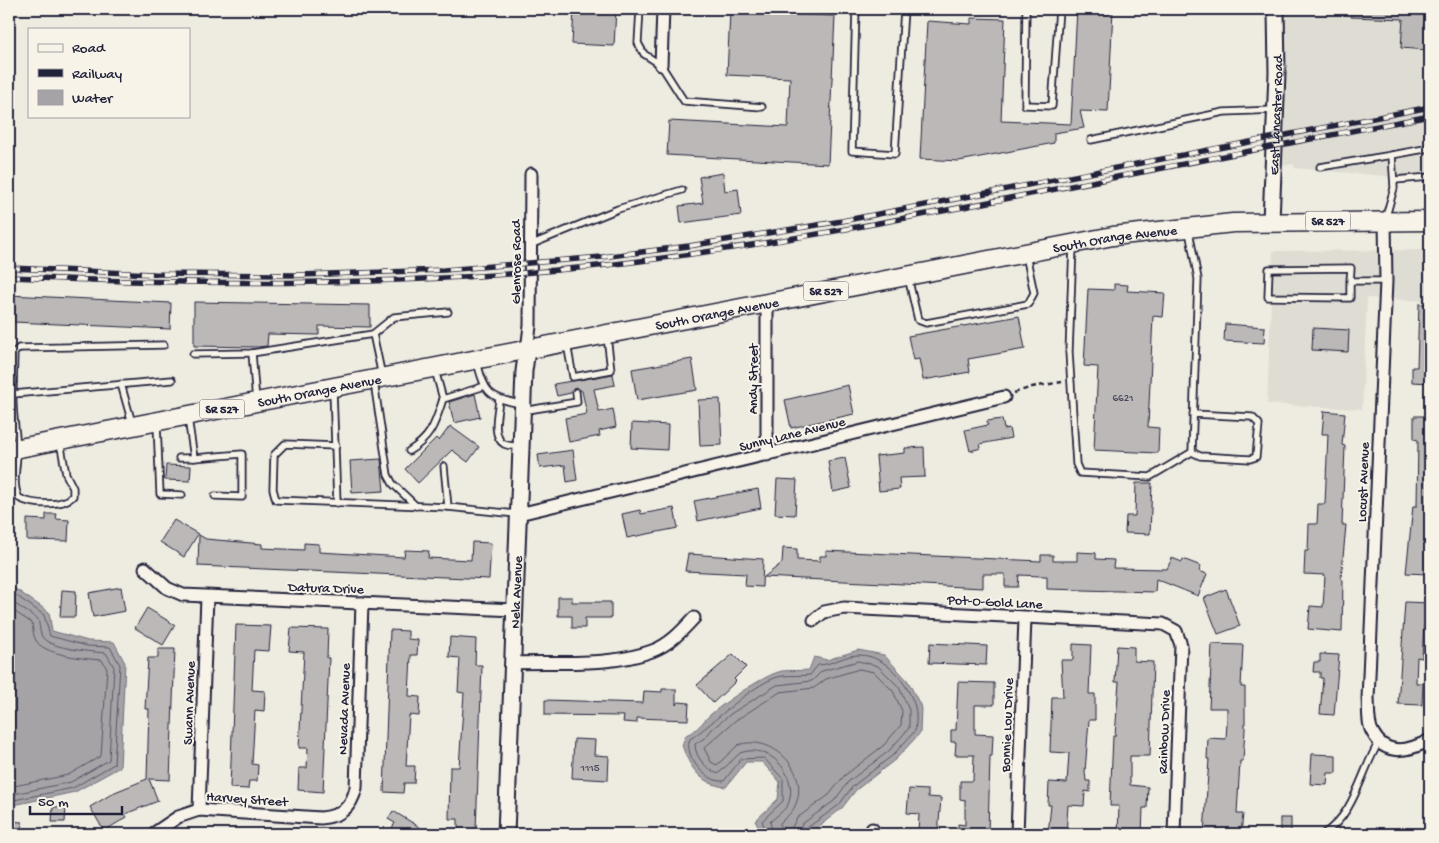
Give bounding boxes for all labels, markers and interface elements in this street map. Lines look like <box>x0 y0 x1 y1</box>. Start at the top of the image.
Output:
legend <box>28 28 190 118</box>
text: Road <box>72 40 106 58</box>
street label: East Lancaster Road <box>1267 53 1288 175</box>
text: Railway <box>72 66 123 84</box>
text: Water <box>72 90 114 108</box>
road number: SR 527 <box>1306 212 1350 230</box>
street label: Glenrose Road <box>509 218 526 304</box>
street label: South Orange Avenue <box>1052 223 1179 258</box>
road number: SR 527 <box>804 282 848 300</box>
street label: South Orange Avenue <box>654 295 781 336</box>
street label: Andy Street <box>746 342 763 414</box>
street label: South Orange Avenue <box>256 372 384 413</box>
house number: 6621 <box>1113 393 1134 405</box>
road number: SR 527 <box>200 399 244 418</box>
street label: Sunny Lane Avenue <box>738 414 848 457</box>
street label: Locust Avenue <box>1355 441 1374 522</box>
street label: Nela Avenue <box>508 555 528 629</box>
street label: Datura Drive <box>287 580 365 599</box>
street label: Pot-O-Gold Lane <box>946 592 1044 615</box>
street label: Swann Avenue <box>181 660 200 745</box>
street label: Nevada Avenue <box>335 662 356 755</box>
street label: Bonnie Lou Drive <box>998 677 1019 773</box>
street label: Rainbow Drive <box>1156 689 1175 774</box>
house number: 1115 <box>579 763 600 775</box>
scale bar <box>30 783 122 815</box>
street label: Harvey Street <box>206 789 289 812</box>
text: 50 m <box>38 794 69 812</box>

